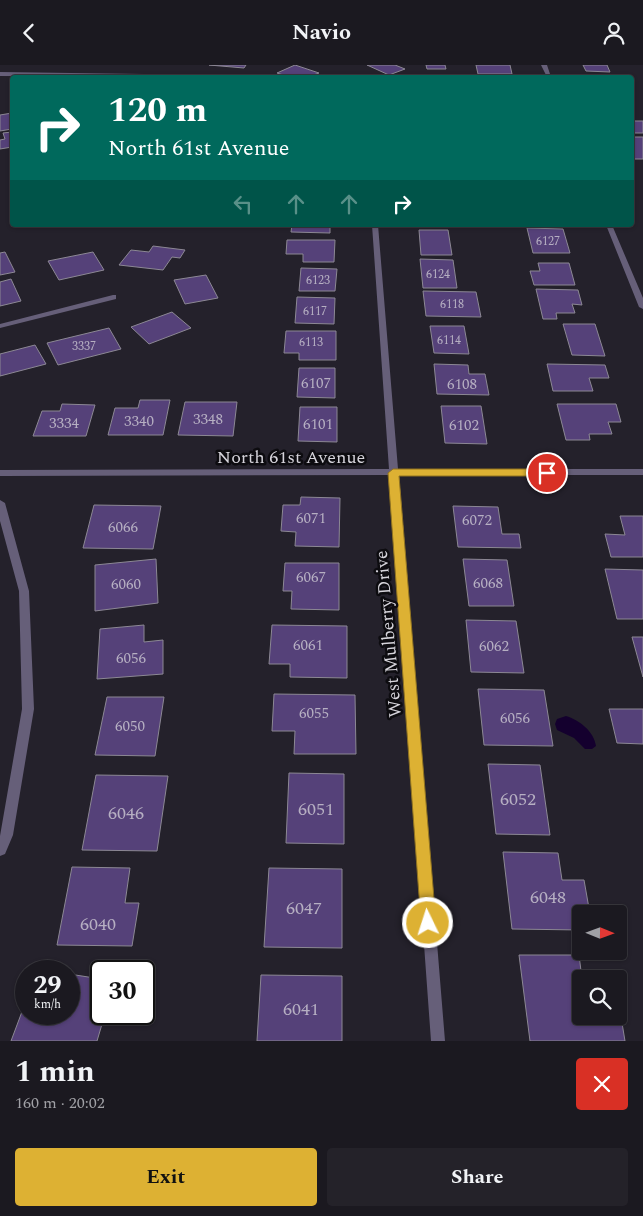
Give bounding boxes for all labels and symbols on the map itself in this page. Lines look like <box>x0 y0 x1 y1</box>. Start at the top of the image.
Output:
house number: 6127 <box>536 232 560 251</box>
house number: 6124 <box>426 265 450 284</box>
house number: 6123 <box>306 271 330 290</box>
house number: 6118 <box>440 295 464 314</box>
house number: 6117 <box>303 302 327 321</box>
house number: 6114 <box>437 331 461 350</box>
house number: 6113 <box>299 333 323 352</box>
house number: 3337 <box>72 337 96 356</box>
house number: 6107 <box>301 372 331 395</box>
house number: 6108 <box>447 373 477 396</box>
house number: 3348 <box>193 408 223 431</box>
house number: 3340 <box>124 410 154 433</box>
house number: 3334 <box>49 412 79 435</box>
house number: 6101 <box>303 413 333 436</box>
house number: 6102 <box>449 414 479 437</box>
street label: North 61st Avenue <box>217 444 365 471</box>
pin <box>526 452 568 494</box>
house number: 6071 <box>296 507 326 530</box>
house number: 6072 <box>462 509 492 532</box>
house number: 6066 <box>108 516 138 539</box>
street label: West Mulberry Drive <box>368 549 409 719</box>
house number: 6067 <box>296 566 326 589</box>
house number: 6068 <box>473 572 503 595</box>
house number: 6060 <box>111 573 141 596</box>
house number: 6061 <box>293 634 323 657</box>
house number: 6062 <box>479 635 509 658</box>
house number: 6056 <box>116 647 146 670</box>
house number: 6055 <box>299 702 329 725</box>
house number: 6056 <box>500 707 530 730</box>
house number: 6050 <box>115 715 145 738</box>
house number: 6052 <box>500 786 536 813</box>
house number: 6051 <box>298 796 334 823</box>
house number: 6046 <box>108 800 144 827</box>
house number: 6048 <box>530 884 566 911</box>
house number: 6047 <box>286 895 322 922</box>
position arrow <box>401 896 453 948</box>
north arrow <box>572 905 628 960</box>
house number: 6040 <box>80 911 116 938</box>
speed limit sign: 30 <box>90 960 155 1025</box>
house number: 6041 <box>283 996 319 1023</box>

